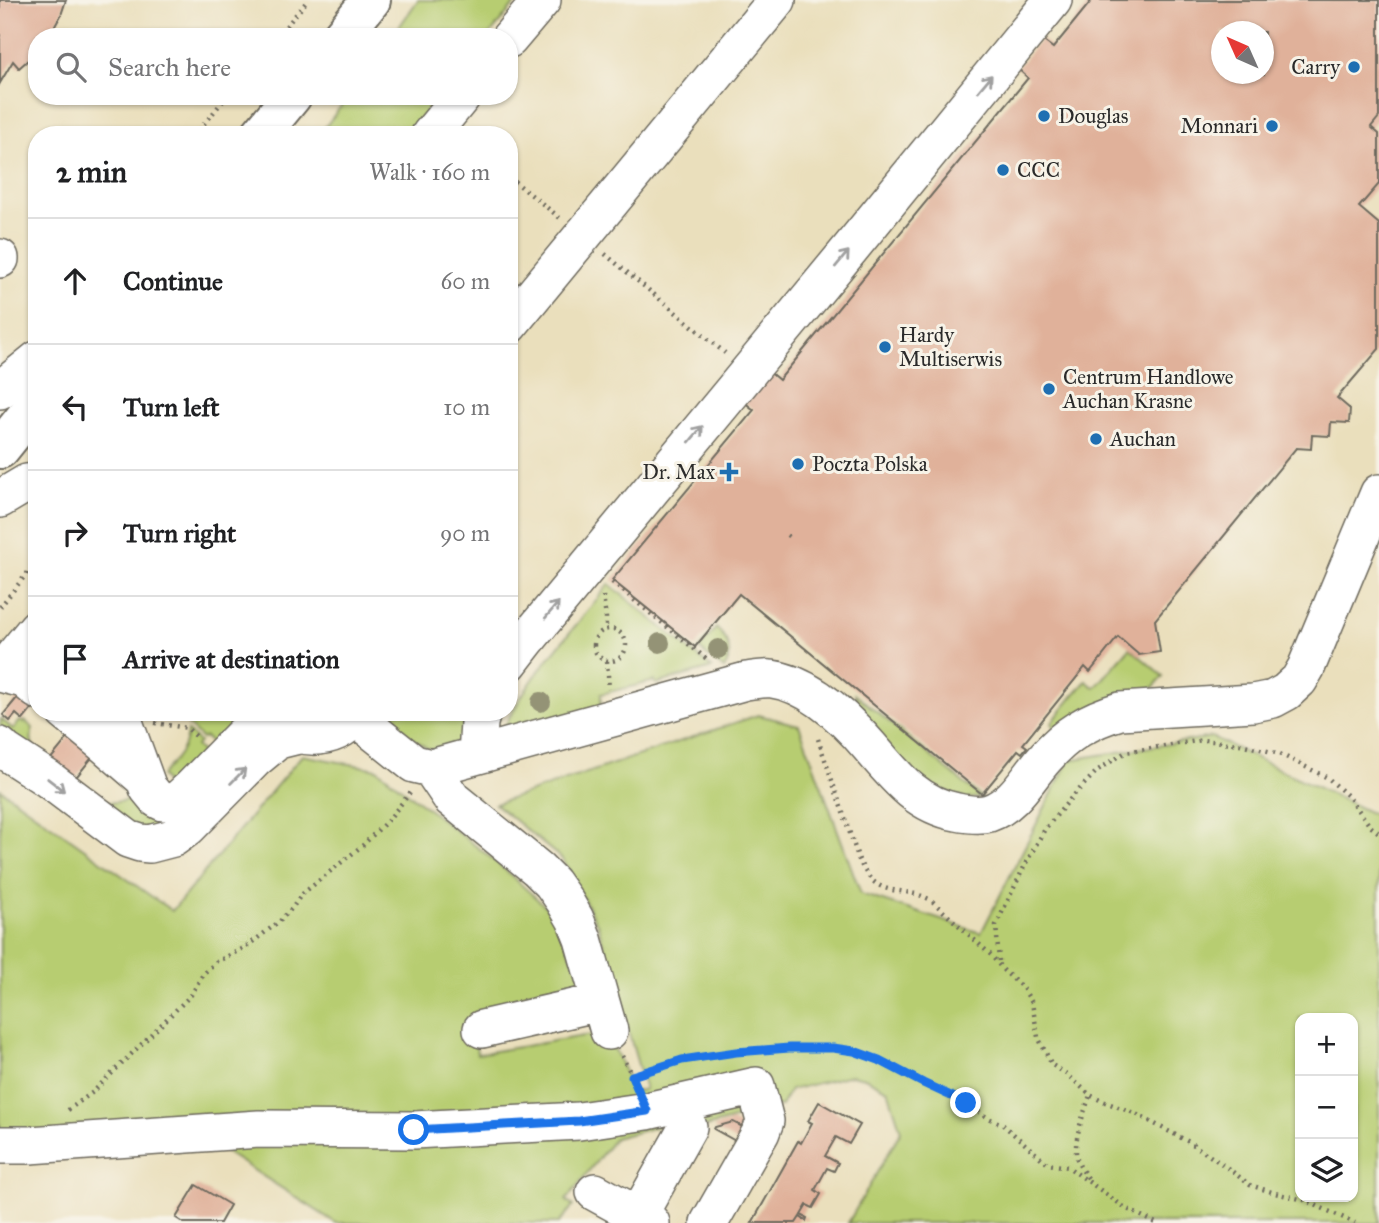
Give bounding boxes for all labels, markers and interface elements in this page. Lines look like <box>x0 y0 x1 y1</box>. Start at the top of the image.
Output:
north arrow <box>1211 21 1274 84</box>
search box <box>28 28 518 105</box>
icon: search <box>52 48 90 86</box>
text: Search here <box>108 51 231 83</box>
place label: Carry <box>1291 54 1341 80</box>
marker: Carry <box>1346 59 1362 75</box>
one-way arrow <box>977 74 993 92</box>
place label: Douglas <box>1058 103 1129 129</box>
marker: Douglas <box>1036 108 1052 124</box>
place label: Monnari <box>1181 113 1258 139</box>
marker: Monnari <box>1264 118 1280 134</box>
text: 2 min <box>56 154 127 190</box>
place label: CCC <box>1017 157 1060 183</box>
text: Walk · 160 m <box>369 158 490 186</box>
marker: CCC <box>995 162 1011 178</box>
one-way arrow <box>834 251 849 269</box>
icon: ahead <box>56 262 94 300</box>
text: Continue <box>123 265 223 297</box>
text: 60 m <box>441 267 490 295</box>
place label: Hardy Multiserwis <box>899 322 1002 372</box>
marker: Hardy Multiserwis <box>877 339 893 355</box>
place label: Centrum Handlowe Auchan Krasne <box>1062 364 1234 414</box>
marker: Centrum Handlowe Auchan Krasne <box>1041 381 1057 397</box>
icon: left <box>56 388 94 426</box>
text: Turn left <box>123 391 219 423</box>
text: 10 m <box>443 393 490 421</box>
one-way arrow <box>688 426 704 444</box>
place label: Auchan <box>1109 426 1176 452</box>
marker: Auchan <box>1088 431 1104 447</box>
place label: Poczta Polska <box>812 451 928 477</box>
marker: Poczta Polska <box>790 456 806 472</box>
place label: Dr. Max <box>642 459 716 485</box>
marker: Dr. Max <box>721 464 737 480</box>
icon: right <box>56 514 94 552</box>
text: Turn right <box>123 517 236 549</box>
text: 90 m <box>440 519 490 547</box>
one-way arrow <box>544 601 560 619</box>
icon: arrive <box>56 640 94 678</box>
text: Arrive at destination <box>123 643 340 675</box>
one-way arrow <box>230 767 247 784</box>
one-way arrow <box>46 778 64 793</box>
map controls <box>1295 1013 1358 1202</box>
button: + <box>1295 1013 1358 1076</box>
button: − <box>1295 1076 1358 1139</box>
route end <box>950 1087 981 1118</box>
route start <box>398 1114 429 1145</box>
button: layers <box>1295 1139 1358 1202</box>

